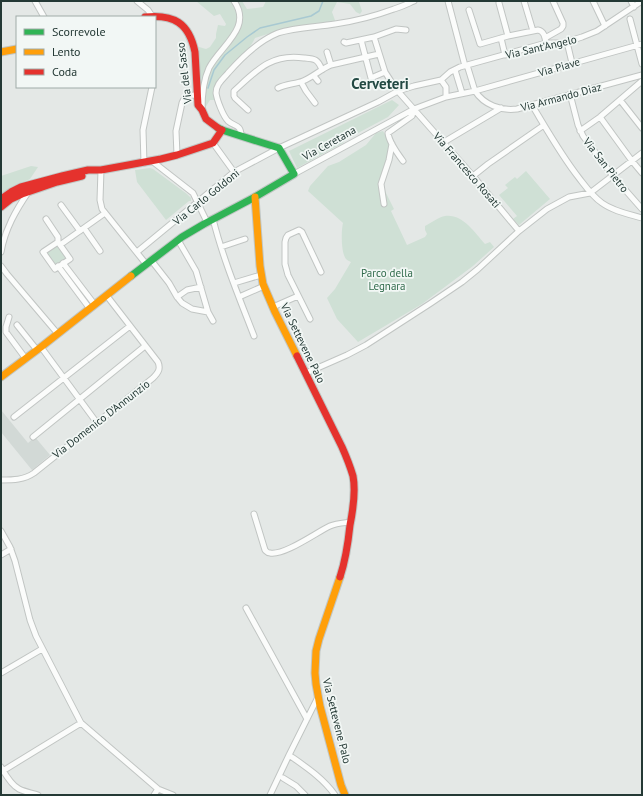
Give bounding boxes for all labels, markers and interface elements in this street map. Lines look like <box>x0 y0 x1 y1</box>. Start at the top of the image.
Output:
legend <box>16 16 156 88</box>
text: Scorrevole <box>52 24 106 39</box>
street label: Via Sant'Angelo <box>503 32 578 62</box>
street label: Via del Sasso <box>173 41 195 105</box>
text: Lento <box>52 44 81 59</box>
street label: Via Piave <box>535 54 582 80</box>
text: Coda <box>52 64 77 79</box>
district label: Cerveteri <box>351 74 409 93</box>
street label: Via Armando Diaz <box>518 79 603 115</box>
street label: Via Ceretana <box>299 123 358 164</box>
street label: Via Francesco Rosati <box>430 129 504 211</box>
street label: Via San Pietro <box>580 134 632 195</box>
street label: Via Carlo Goldoni <box>169 166 242 229</box>
park label: Parco della Legnara <box>361 266 413 293</box>
street label: Via Settevene Palo <box>277 300 328 385</box>
street label: Via Domenico D'Annunzio <box>49 377 153 462</box>
street label: Via Settevene Palo <box>319 676 354 765</box>

